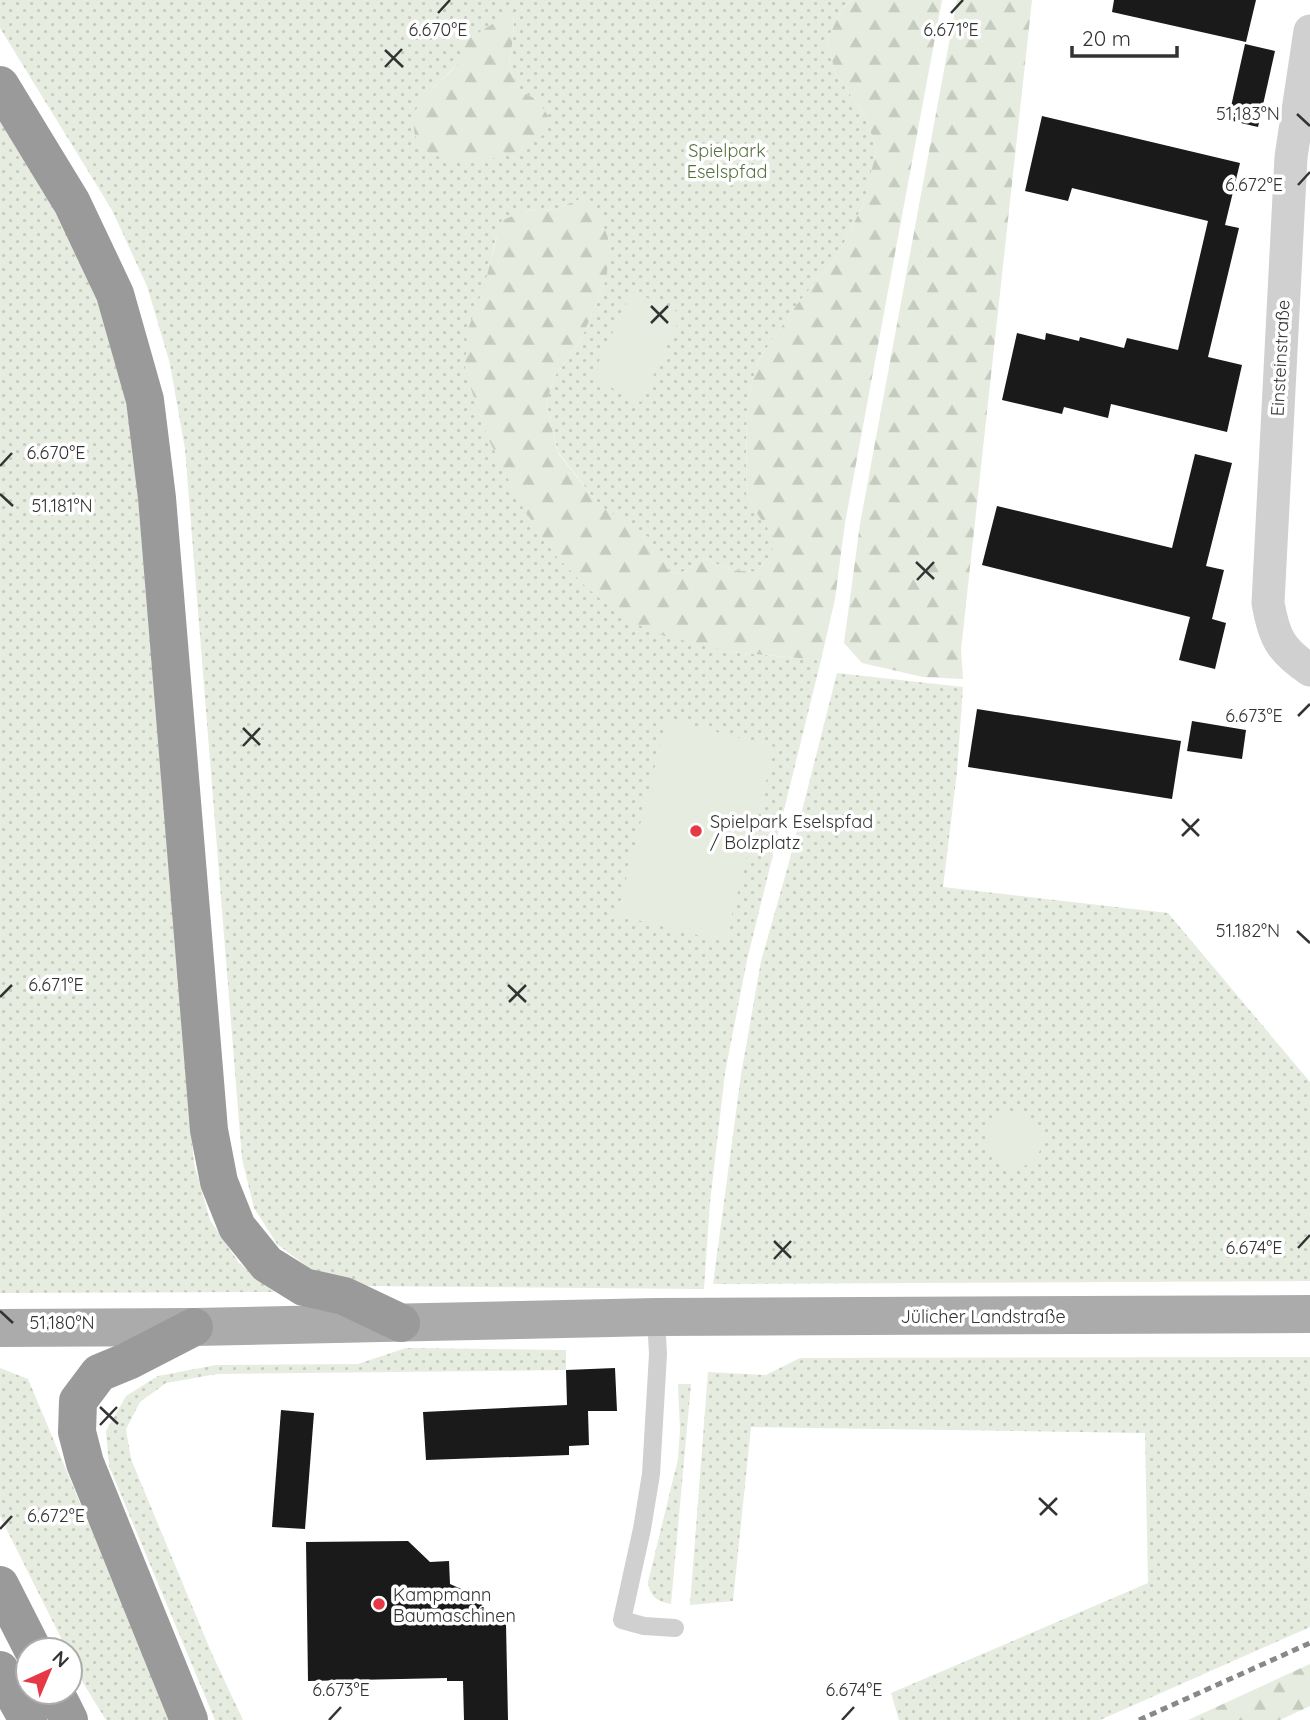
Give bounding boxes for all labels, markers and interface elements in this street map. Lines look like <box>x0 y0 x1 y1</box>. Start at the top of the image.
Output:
scale bar <box>1072 14 1177 58</box>
text: 6.670°E <box>409 18 467 41</box>
text: 6.671°E <box>923 18 979 41</box>
text: 20 m <box>1082 25 1131 51</box>
text: 51.183°N <box>1216 102 1280 125</box>
park label: Spielpark Eselspfad <box>687 139 767 183</box>
text: 6.672°E <box>1225 173 1283 196</box>
street label: Einsteinstraße <box>1265 299 1295 417</box>
text: 6.670°E <box>27 441 85 464</box>
text: 51.181°N <box>31 494 93 517</box>
text: 6.673°E <box>1225 704 1283 727</box>
place label: Spielpark Eselspfad / Bolzplatz <box>710 810 873 854</box>
marker: Spielpark Eselspfad / Bolzplatz <box>688 823 704 839</box>
text: 51.182°N <box>1216 919 1280 942</box>
text: 6.671°E <box>28 973 84 996</box>
text: 6.674°E <box>1226 1236 1282 1259</box>
street label: Jülicher Landstraße <box>900 1305 1066 1328</box>
text: 51.180°N <box>29 1311 95 1334</box>
text: 6.672°E <box>27 1504 85 1527</box>
place label: Kampmann Baumaschinen <box>393 1583 516 1627</box>
marker: Kampmann Baumaschinen <box>371 1596 387 1612</box>
north arrow <box>14 1636 84 1706</box>
text: N <box>47 1645 74 1672</box>
text: 6.673°E <box>312 1678 370 1701</box>
text: 6.674°E <box>826 1678 882 1701</box>

